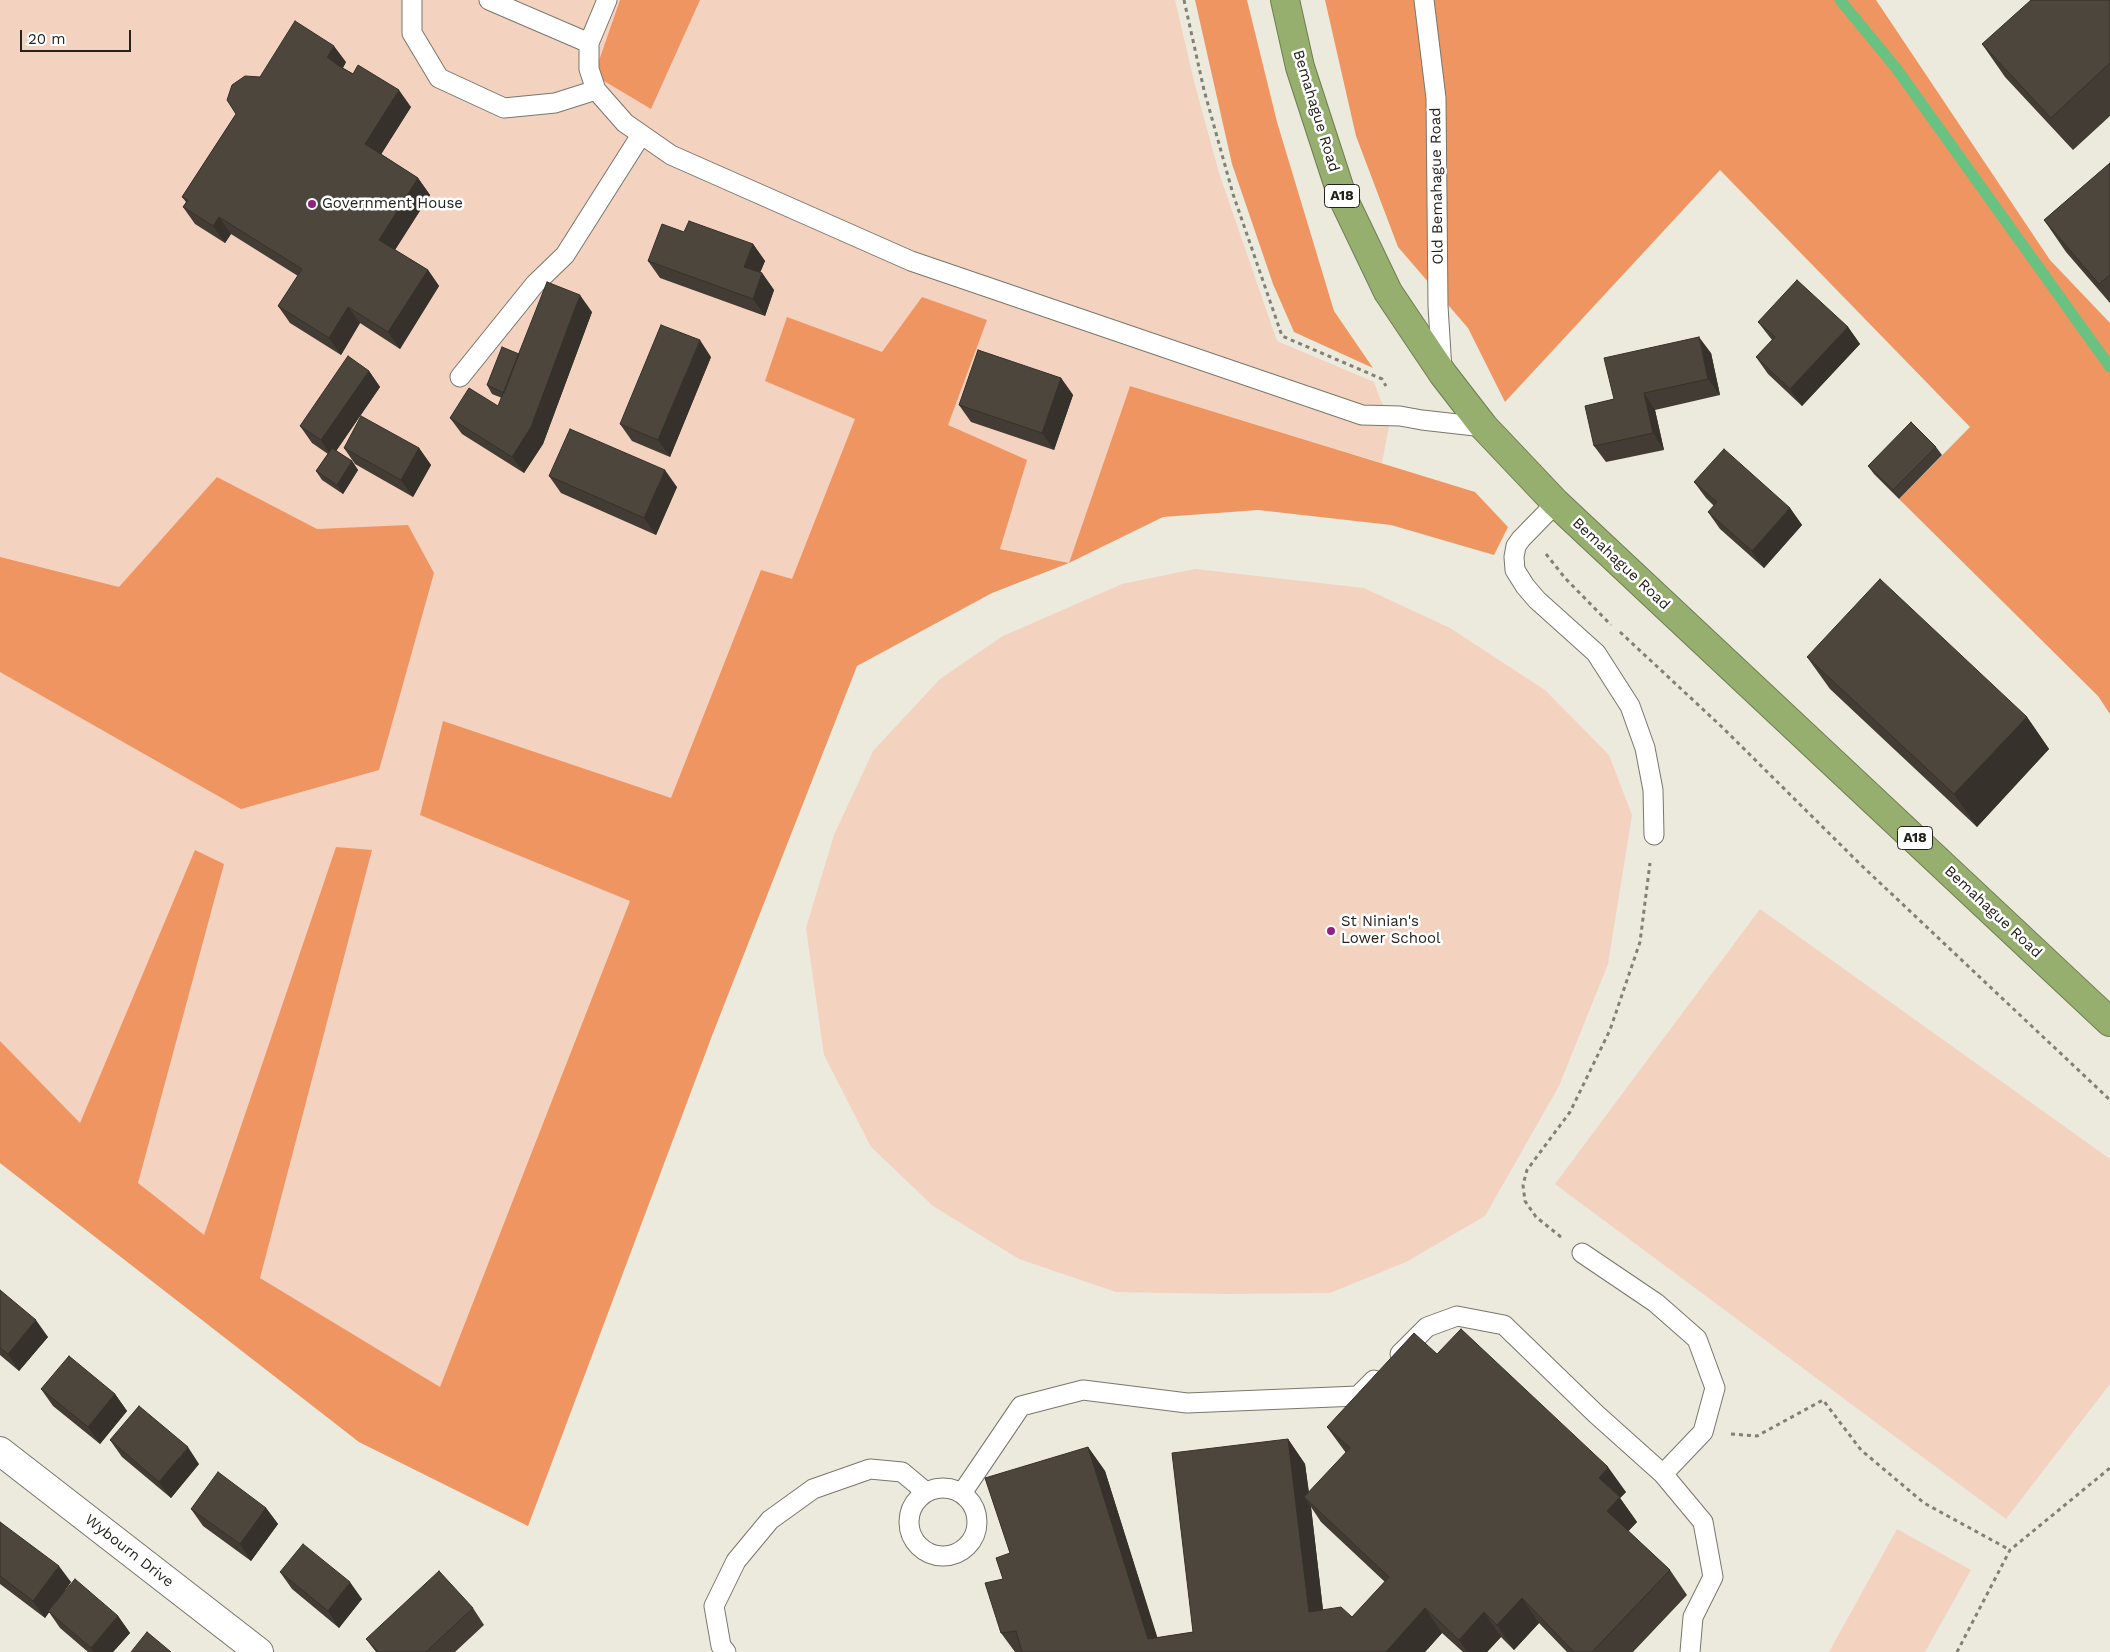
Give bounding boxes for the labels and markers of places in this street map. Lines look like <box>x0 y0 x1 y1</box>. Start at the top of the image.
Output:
place label: Government House <box>322 195 463 213</box>
marker: Government House <box>306 198 318 210</box>
place label: St Ninian's Lower School <box>1341 913 1441 948</box>
marker: St Ninian's Lower School <box>1325 925 1337 937</box>

